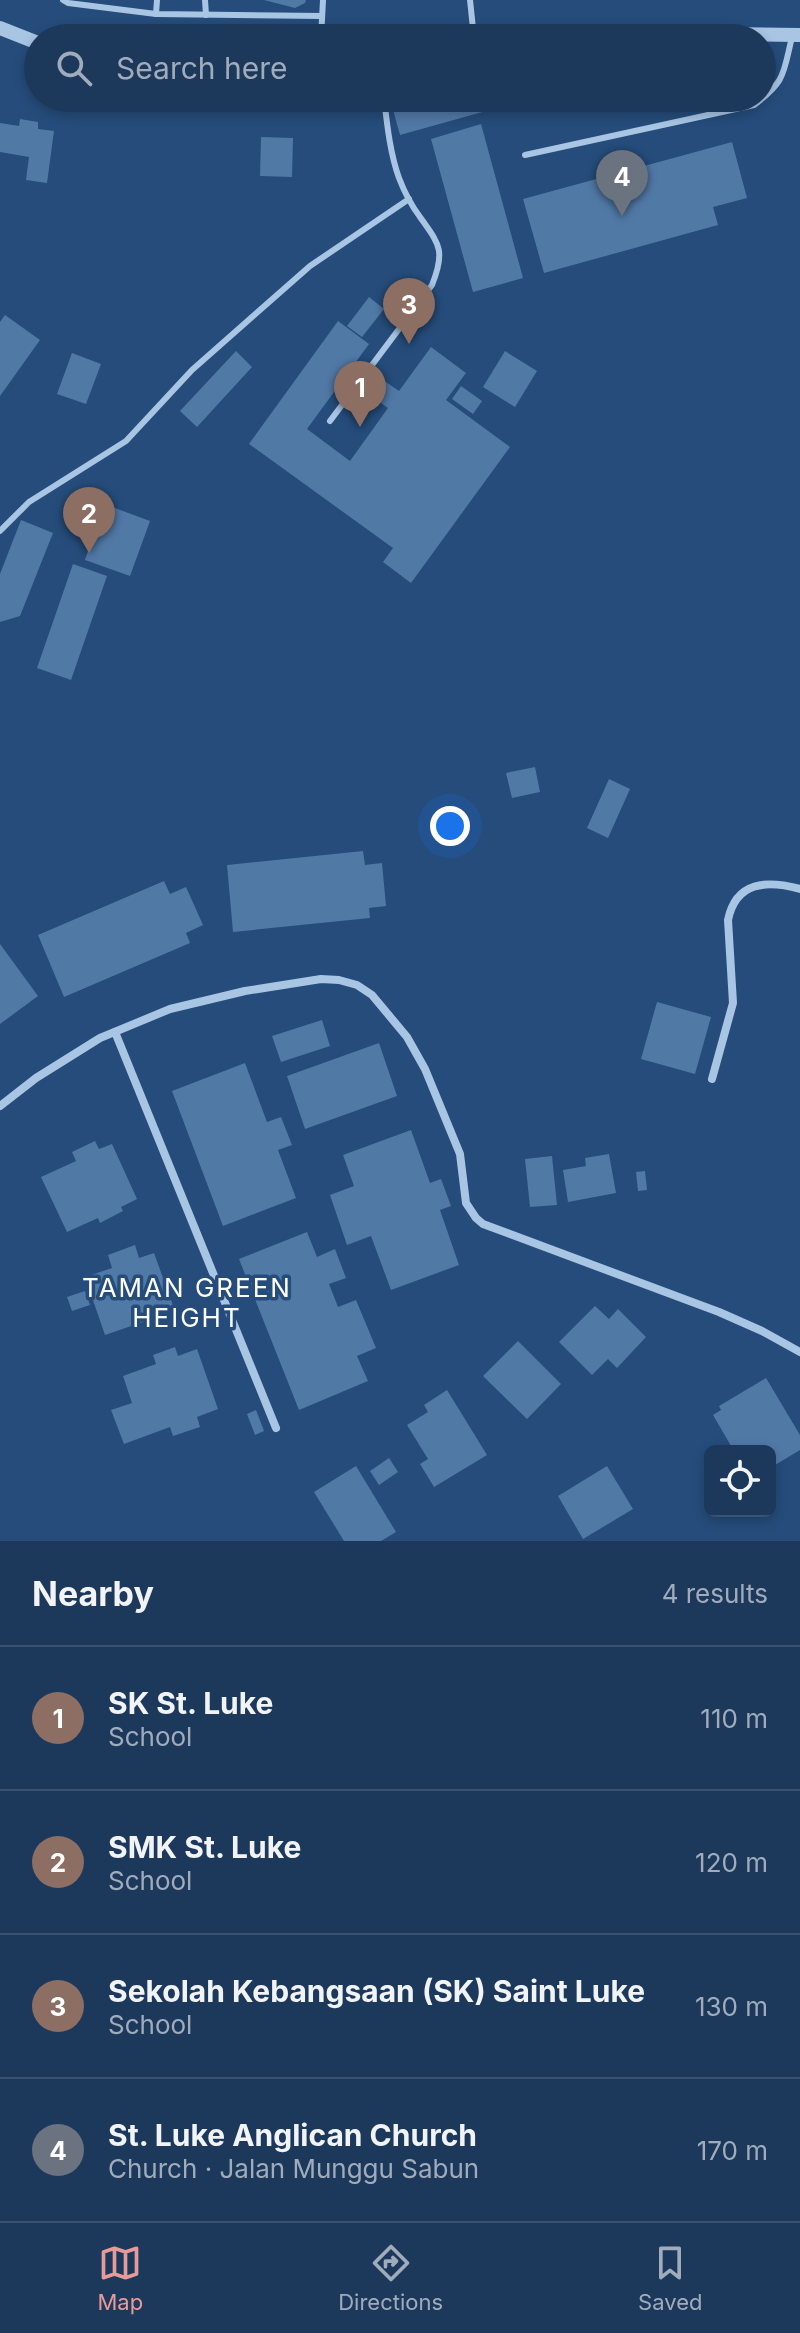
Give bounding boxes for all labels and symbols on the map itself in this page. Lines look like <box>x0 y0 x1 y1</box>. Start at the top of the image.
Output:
pin: 4 <box>596 150 648 216</box>
pin: 3 <box>383 278 435 344</box>
pin: 1 <box>334 361 386 427</box>
pin: 2 <box>63 487 115 553</box>
your location <box>430 806 470 846</box>
district label: TAMAN GREEN HEIGHT <box>82 1272 292 1333</box>

